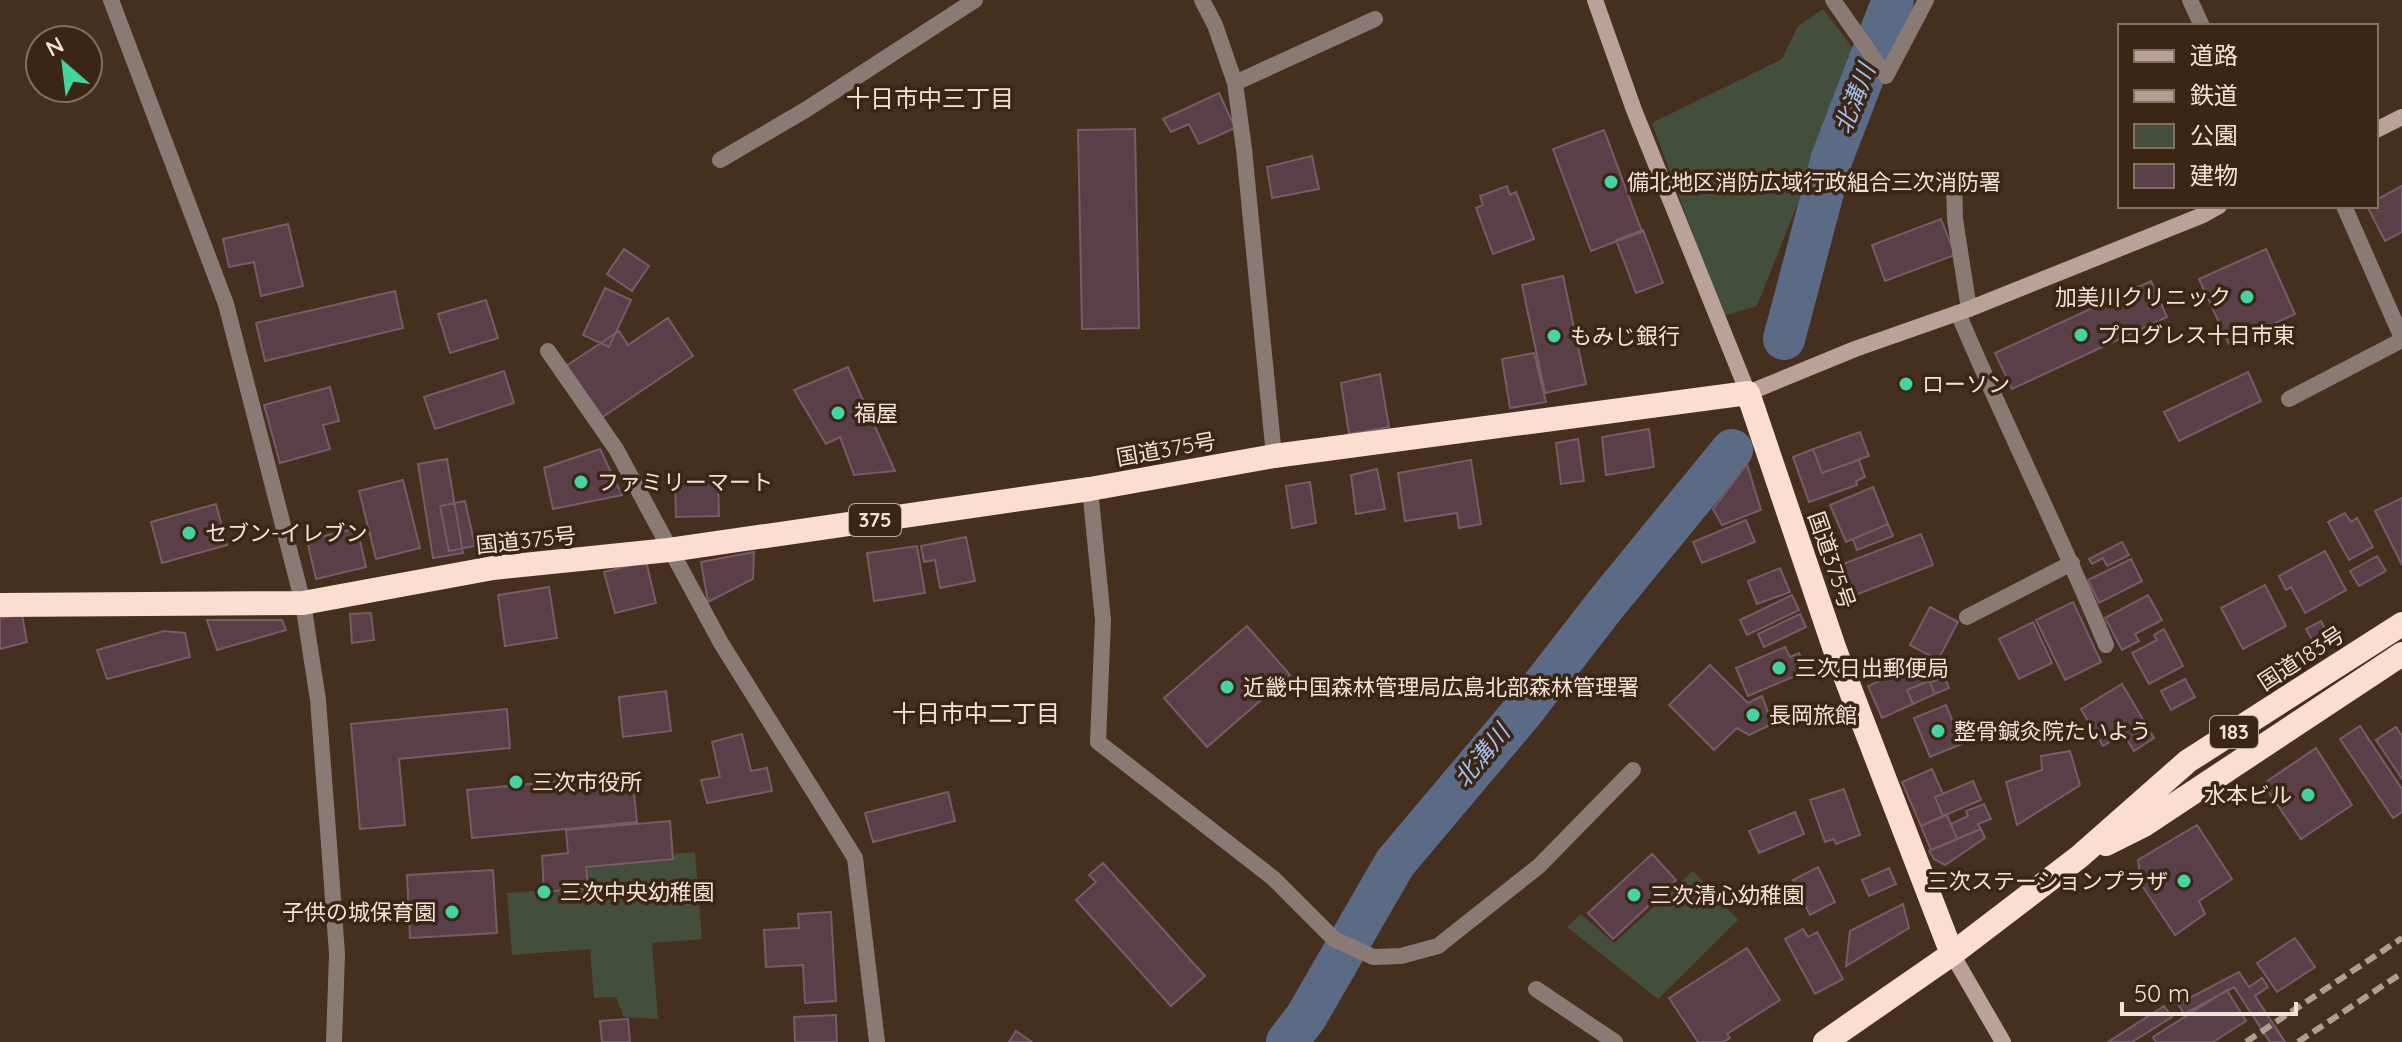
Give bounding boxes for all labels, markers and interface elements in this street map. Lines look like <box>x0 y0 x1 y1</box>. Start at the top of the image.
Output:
north arrow <box>24 24 104 104</box>
legend <box>2118 24 2378 208</box>
text: N <box>41 30 68 62</box>
text: 道路 <box>2190 40 2238 70</box>
water label: 北溝川 <box>1827 57 1882 138</box>
text: 鉄道 <box>2190 80 2238 110</box>
district label: 十日市中三丁目 <box>846 83 1014 113</box>
text: 公園 <box>2190 120 2238 150</box>
text: 建物 <box>2190 160 2238 190</box>
place label: 備北地区消防広域行政組合三次消防署 <box>1627 168 2001 196</box>
marker: 備北地区消防広域行政組合三次消防署 <box>1602 173 1620 191</box>
place label: 加美川クリニック <box>2055 283 2231 311</box>
marker: 加美川クリニック <box>2238 288 2256 306</box>
place label: プログレス十日市東 <box>2097 321 2295 349</box>
place label: もみじ銀行 <box>1570 322 1680 350</box>
marker: プログレス十日市東 <box>2072 326 2090 344</box>
marker: もみじ銀行 <box>1545 327 1563 345</box>
place label: ローソン <box>1922 370 2010 398</box>
marker: ローソン <box>1897 375 1915 393</box>
place label: 福屋 <box>854 399 898 427</box>
marker: 福屋 <box>829 404 847 422</box>
street label: 国道375号 <box>1114 426 1218 472</box>
place label: ファミリーマート <box>597 468 773 496</box>
marker: ファミリーマート <box>572 473 590 491</box>
road number: 375 <box>849 504 901 536</box>
street label: 国道375号 <box>1802 508 1862 612</box>
place label: セブン-イレブン <box>205 519 368 547</box>
street label: 国道375号 <box>474 521 578 559</box>
marker: セブン-イレブン <box>180 524 198 542</box>
street label: 国道183号 <box>2252 620 2350 696</box>
place label: 三次日出郵便局 <box>1795 654 1949 682</box>
marker: 三次日出郵便局 <box>1770 659 1788 677</box>
place label: 近畿中国森林管理局広島北部森林管理署 <box>1243 673 1639 701</box>
marker: 近畿中国森林管理局広島北部森林管理署 <box>1218 678 1236 696</box>
district label: 十日市中二丁目 <box>892 698 1060 728</box>
place label: 長岡旅館 <box>1769 701 1857 729</box>
marker: 長岡旅館 <box>1744 706 1762 724</box>
water label: 北溝川 <box>1447 716 1517 793</box>
road number: 183 <box>2210 716 2258 748</box>
place label: 整骨鍼灸院たいよう <box>1954 717 2152 745</box>
marker: 整骨鍼灸院たいよう <box>1929 722 1947 740</box>
place label: 三次市役所 <box>532 768 642 796</box>
marker: 三次市役所 <box>507 773 525 791</box>
place label: 水本ビル <box>2204 781 2292 809</box>
marker: 水本ビル <box>2299 786 2317 804</box>
place label: 三次ステーションプラザ <box>1927 867 2168 895</box>
marker: 三次ステーションプラザ <box>2175 872 2193 890</box>
place label: 三次中央幼稚園 <box>560 878 714 906</box>
place label: 三次清心幼稚園 <box>1650 881 1804 909</box>
marker: 三次中央幼稚園 <box>535 883 553 901</box>
marker: 三次清心幼稚園 <box>1625 886 1643 904</box>
place label: 子供の城保育園 <box>282 898 436 926</box>
marker: 子供の城保育園 <box>443 903 461 921</box>
scale bar <box>2122 966 2296 1016</box>
text: 50 m <box>2134 978 2190 1008</box>

